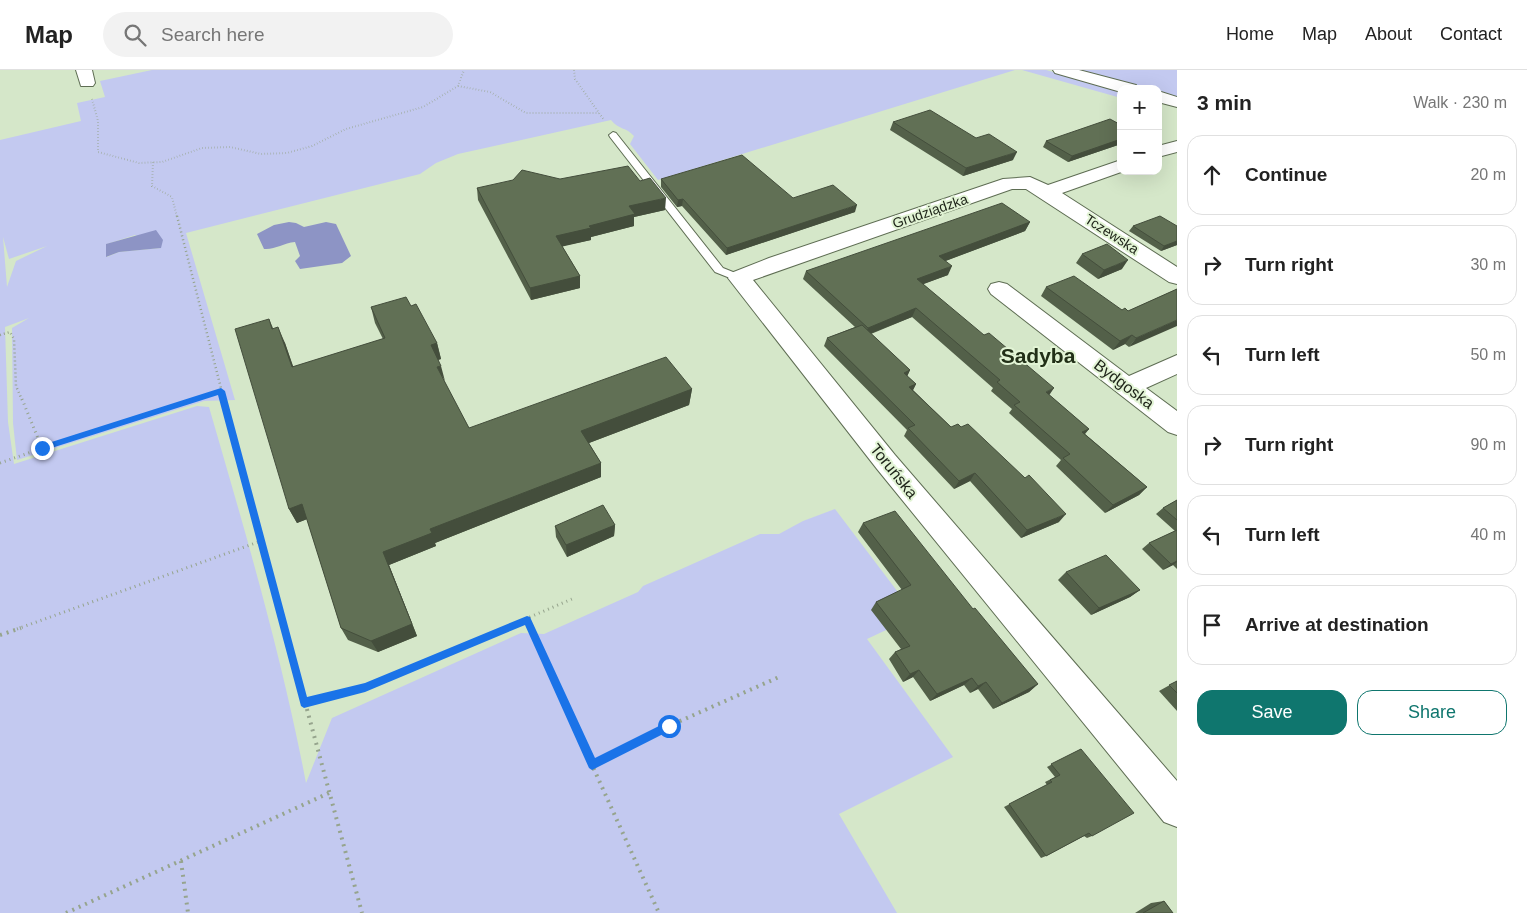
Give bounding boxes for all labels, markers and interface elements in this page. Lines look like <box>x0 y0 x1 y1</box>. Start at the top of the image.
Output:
search box <box>103 12 453 57</box>
text: Map <box>25 21 73 48</box>
icon: search <box>121 21 149 49</box>
text: Search here <box>161 24 265 45</box>
text: Home <box>1226 24 1274 44</box>
text: Map <box>1302 24 1337 44</box>
text: About <box>1365 24 1412 44</box>
text: Contact <box>1440 24 1502 44</box>
map controls <box>1117 85 1162 175</box>
button: + <box>1117 85 1162 130</box>
text: 3 min <box>1197 91 1252 114</box>
text: Walk · 230 m <box>1413 94 1507 111</box>
button: − <box>1117 130 1162 175</box>
icon: ahead <box>1198 161 1226 189</box>
text: Continue <box>1245 164 1327 185</box>
text: 20 m <box>1470 166 1506 183</box>
street label: Grudziądzka <box>890 191 970 231</box>
street label: Tczewska <box>1082 211 1142 257</box>
icon: right <box>1198 251 1226 279</box>
text: Turn right <box>1245 254 1333 275</box>
text: 30 m <box>1470 256 1506 273</box>
icon: left <box>1198 341 1226 369</box>
district label: Sadyba <box>1001 344 1076 367</box>
text: Turn left <box>1245 344 1320 365</box>
text: 50 m <box>1470 346 1506 363</box>
street label: Bydgoska <box>1091 356 1157 412</box>
icon: right <box>1198 431 1226 459</box>
text: Turn right <box>1245 434 1333 455</box>
text: 90 m <box>1470 436 1506 453</box>
route end <box>31 437 54 460</box>
street label: Toruńska <box>867 440 921 502</box>
icon: left <box>1198 521 1226 549</box>
text: Turn left <box>1245 524 1320 545</box>
text: 40 m <box>1470 526 1506 543</box>
icon: arrive <box>1198 611 1226 639</box>
text: Arrive at destination <box>1245 614 1429 635</box>
button: Save <box>1197 690 1347 735</box>
button: Share <box>1357 690 1507 735</box>
route start <box>658 715 681 738</box>

